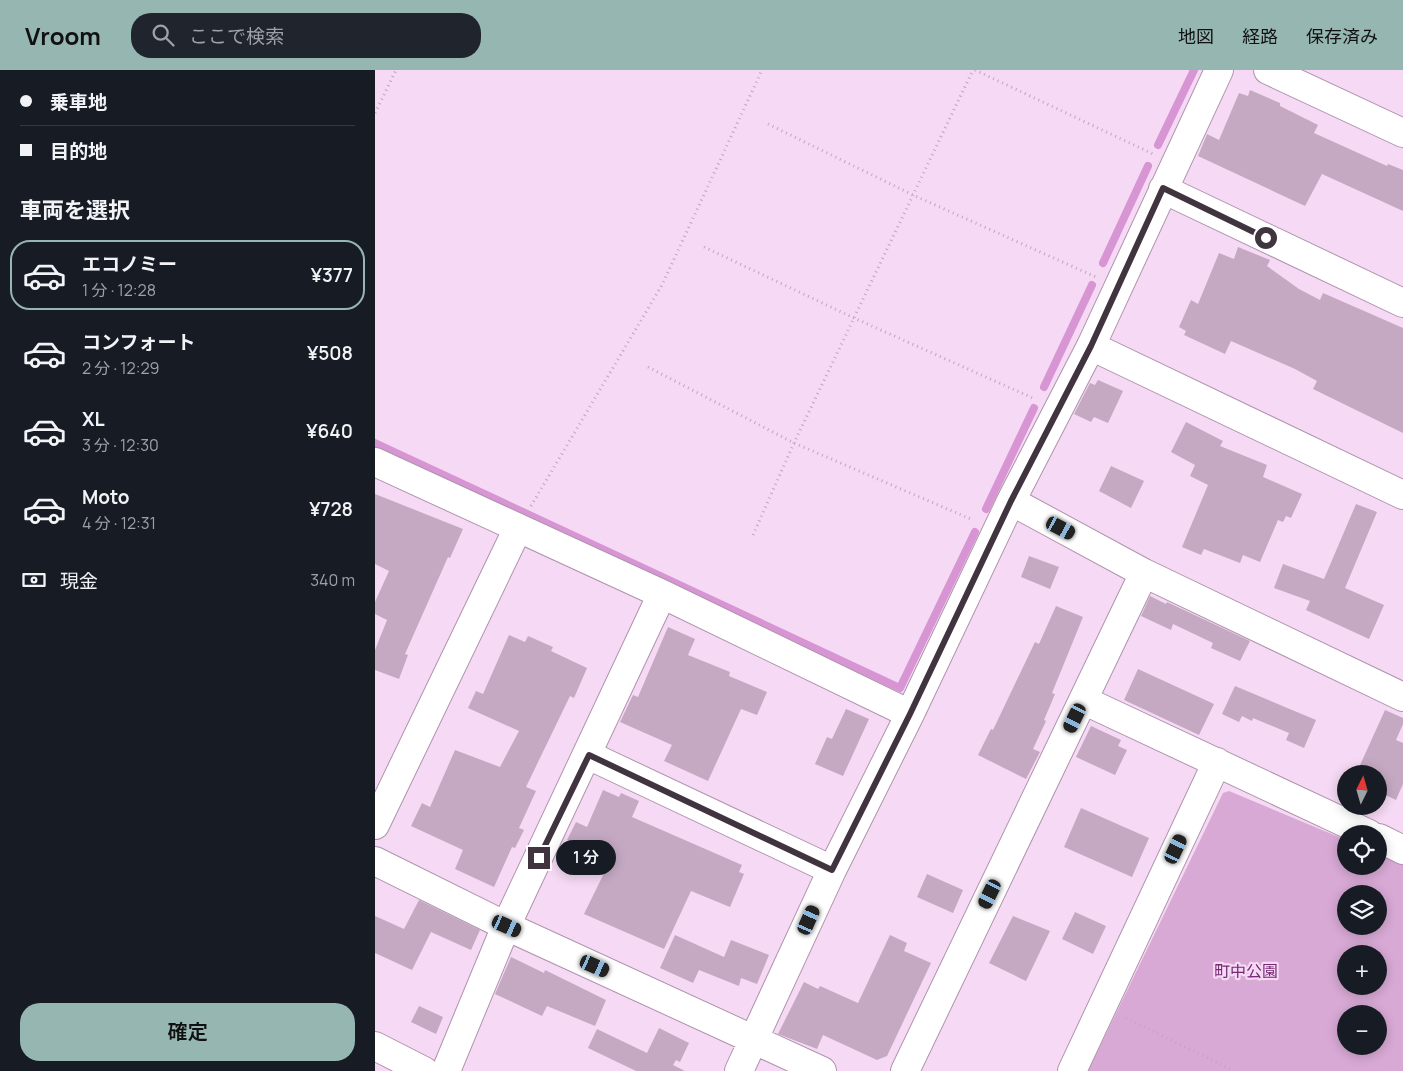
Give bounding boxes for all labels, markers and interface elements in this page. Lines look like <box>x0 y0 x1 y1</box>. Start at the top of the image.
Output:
search box <box>131 13 481 58</box>
text: Vroom <box>25 19 101 52</box>
icon: search <box>149 21 177 49</box>
text: ここで検索 <box>189 23 284 49</box>
text: 地図 <box>1178 24 1214 48</box>
text: 経路 <box>1242 24 1278 48</box>
text: 保存済み <box>1306 24 1378 48</box>
text: 乗車地 <box>50 89 107 115</box>
text: 目的地 <box>50 138 107 164</box>
text: 車両を選択 <box>20 195 130 225</box>
route start <box>1255 227 1277 249</box>
text: エコノミー <box>82 251 177 277</box>
icon: car <box>22 253 67 298</box>
text: ¥377 <box>311 262 353 288</box>
text: 1 分 · 12:28 <box>82 279 156 301</box>
text: コンフォート <box>82 329 195 355</box>
icon: car <box>22 331 67 376</box>
text: ¥508 <box>307 340 353 366</box>
text: 2 分 · 12:29 <box>82 357 160 379</box>
text: XL <box>82 406 105 432</box>
icon: car <box>22 409 67 454</box>
text: ¥640 <box>306 418 353 444</box>
text: 3 分 · 12:30 <box>82 434 159 456</box>
text: Moto <box>82 484 129 510</box>
icon: car <box>22 487 67 532</box>
text: ¥728 <box>309 496 353 522</box>
text: 4 分 · 12:31 <box>82 512 156 534</box>
car <box>1044 514 1077 542</box>
icon: cash <box>20 566 48 594</box>
text: 現金 <box>60 568 98 594</box>
text: 340 m <box>310 569 355 591</box>
car <box>1061 701 1088 735</box>
north arrow <box>1337 765 1387 815</box>
map controls <box>1337 765 1387 1055</box>
button: locate <box>1337 825 1387 875</box>
car <box>1162 832 1189 866</box>
callout: 1 分 <box>557 840 617 876</box>
text: 1 分 <box>573 846 599 868</box>
route end <box>528 847 550 869</box>
car <box>976 877 1003 911</box>
button: layers <box>1337 885 1387 935</box>
car <box>796 903 821 937</box>
car <box>490 913 523 939</box>
button: + <box>1337 945 1387 995</box>
car <box>578 953 611 979</box>
park label: 町中公園 <box>1214 960 1278 982</box>
button: 確定 <box>20 1003 355 1061</box>
button: − <box>1337 1005 1387 1055</box>

